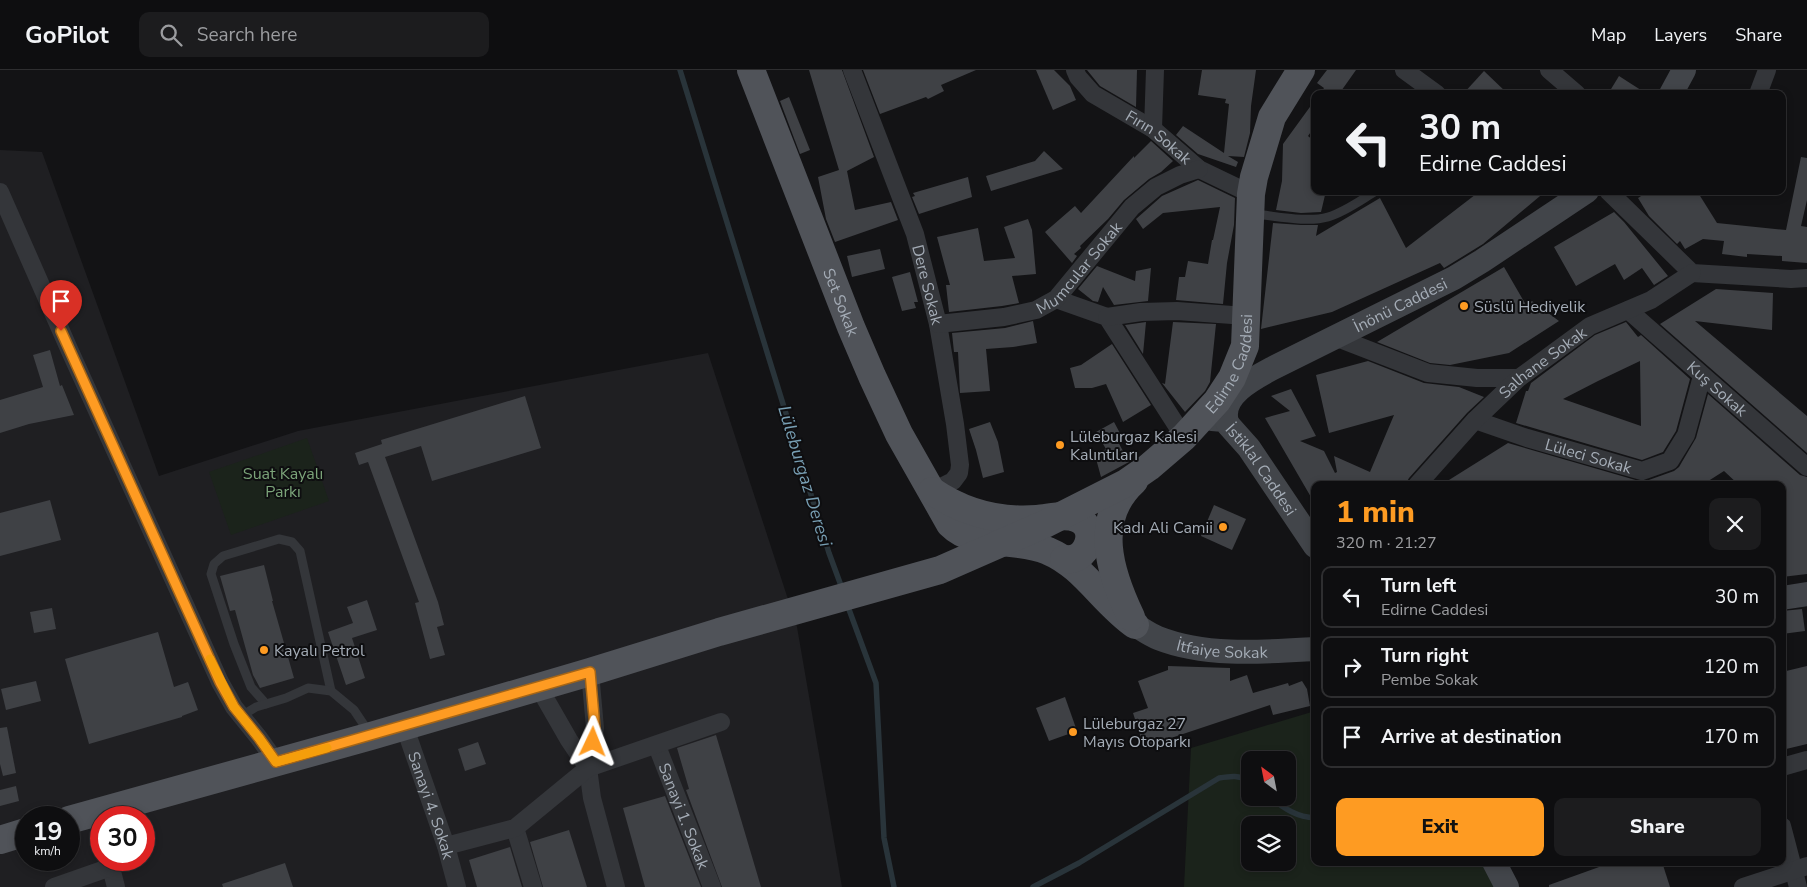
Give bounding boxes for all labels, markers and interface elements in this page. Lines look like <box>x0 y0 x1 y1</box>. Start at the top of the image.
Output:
search box <box>139 12 489 57</box>
text: GoPilot <box>25 19 109 51</box>
icon: search <box>157 21 185 49</box>
text: Search here <box>197 22 297 48</box>
text: Map <box>1591 23 1626 47</box>
text: Layers <box>1654 23 1707 47</box>
text: Share <box>1735 23 1782 47</box>
text: 30 m <box>1419 104 1501 151</box>
street label: Fırın Sokak <box>1121 105 1197 170</box>
icon: left <box>1336 110 1401 175</box>
text: Edirne Caddesi <box>1419 149 1567 179</box>
street label: Mumcular Sokak <box>1032 217 1128 320</box>
street label: Dere Sokak <box>906 243 948 328</box>
street label: Set Sokak <box>817 265 864 341</box>
street label: İnönü Caddesi <box>1350 273 1451 338</box>
pin <box>40 280 82 331</box>
icon: arrive <box>47 287 75 315</box>
place label: Süslü Hediyelik <box>1474 296 1586 318</box>
marker: Süslü Hediyelik <box>1458 300 1470 312</box>
street label: Edirne Caddesi <box>1201 314 1258 419</box>
street label: Salhane Sokak <box>1494 322 1592 404</box>
street label: Kuş Sokak <box>1682 357 1753 422</box>
water label: Lüleburgaz Deresi <box>772 403 838 550</box>
street label: İstiklal Caddesi <box>1220 419 1301 520</box>
place label: Lüleburgaz Kalesi Kalıntıları <box>1070 426 1197 466</box>
street label: Lüleci Sokak <box>1542 434 1635 480</box>
marker: Lüleburgaz Kalesi Kalıntıları <box>1054 439 1066 451</box>
park label: Suat Kayalı Parkı <box>243 463 323 503</box>
text: 1 min <box>1336 492 1415 533</box>
button: close <box>1709 498 1761 550</box>
place label: Kadı Ali Camii <box>1113 517 1213 539</box>
marker: Kadı Ali Camii <box>1217 521 1229 533</box>
text: 320 m · 21:27 <box>1336 532 1437 554</box>
text: Turn left <box>1381 573 1456 599</box>
icon: left <box>1338 583 1366 611</box>
text: 30 m <box>1715 584 1759 610</box>
text: Edirne Caddesi <box>1381 599 1488 621</box>
street label: İtfaiye Sokak <box>1174 635 1269 664</box>
place label: Kayalı Petrol <box>274 640 365 662</box>
text: Turn right <box>1381 643 1468 669</box>
marker: Kayalı Petrol <box>258 644 270 656</box>
icon: right <box>1338 653 1366 681</box>
text: 120 m <box>1704 654 1759 680</box>
text: Pembe Sokak <box>1381 669 1478 691</box>
place label: Lüleburgaz 27 Mayıs Otoparkı <box>1083 713 1191 753</box>
position arrow <box>566 715 618 767</box>
icon: arrive <box>1338 723 1366 751</box>
text: Arrive at destination <box>1381 724 1562 750</box>
text: 170 m <box>1704 724 1759 750</box>
marker: Lüleburgaz 27 Mayıs Otoparkı <box>1067 726 1079 738</box>
street label: Sanayi 4. Sokak <box>402 749 459 863</box>
north arrow <box>1241 751 1296 806</box>
map controls <box>1241 751 1296 871</box>
street label: Sanayi 1. Sokak <box>653 760 714 874</box>
button: Exit <box>1336 798 1544 856</box>
button: Share <box>1554 798 1761 856</box>
speed limit sign: 30 <box>90 806 155 871</box>
text: 19 <box>32 815 63 849</box>
button: layers <box>1241 816 1296 871</box>
text: km/h <box>34 843 61 859</box>

